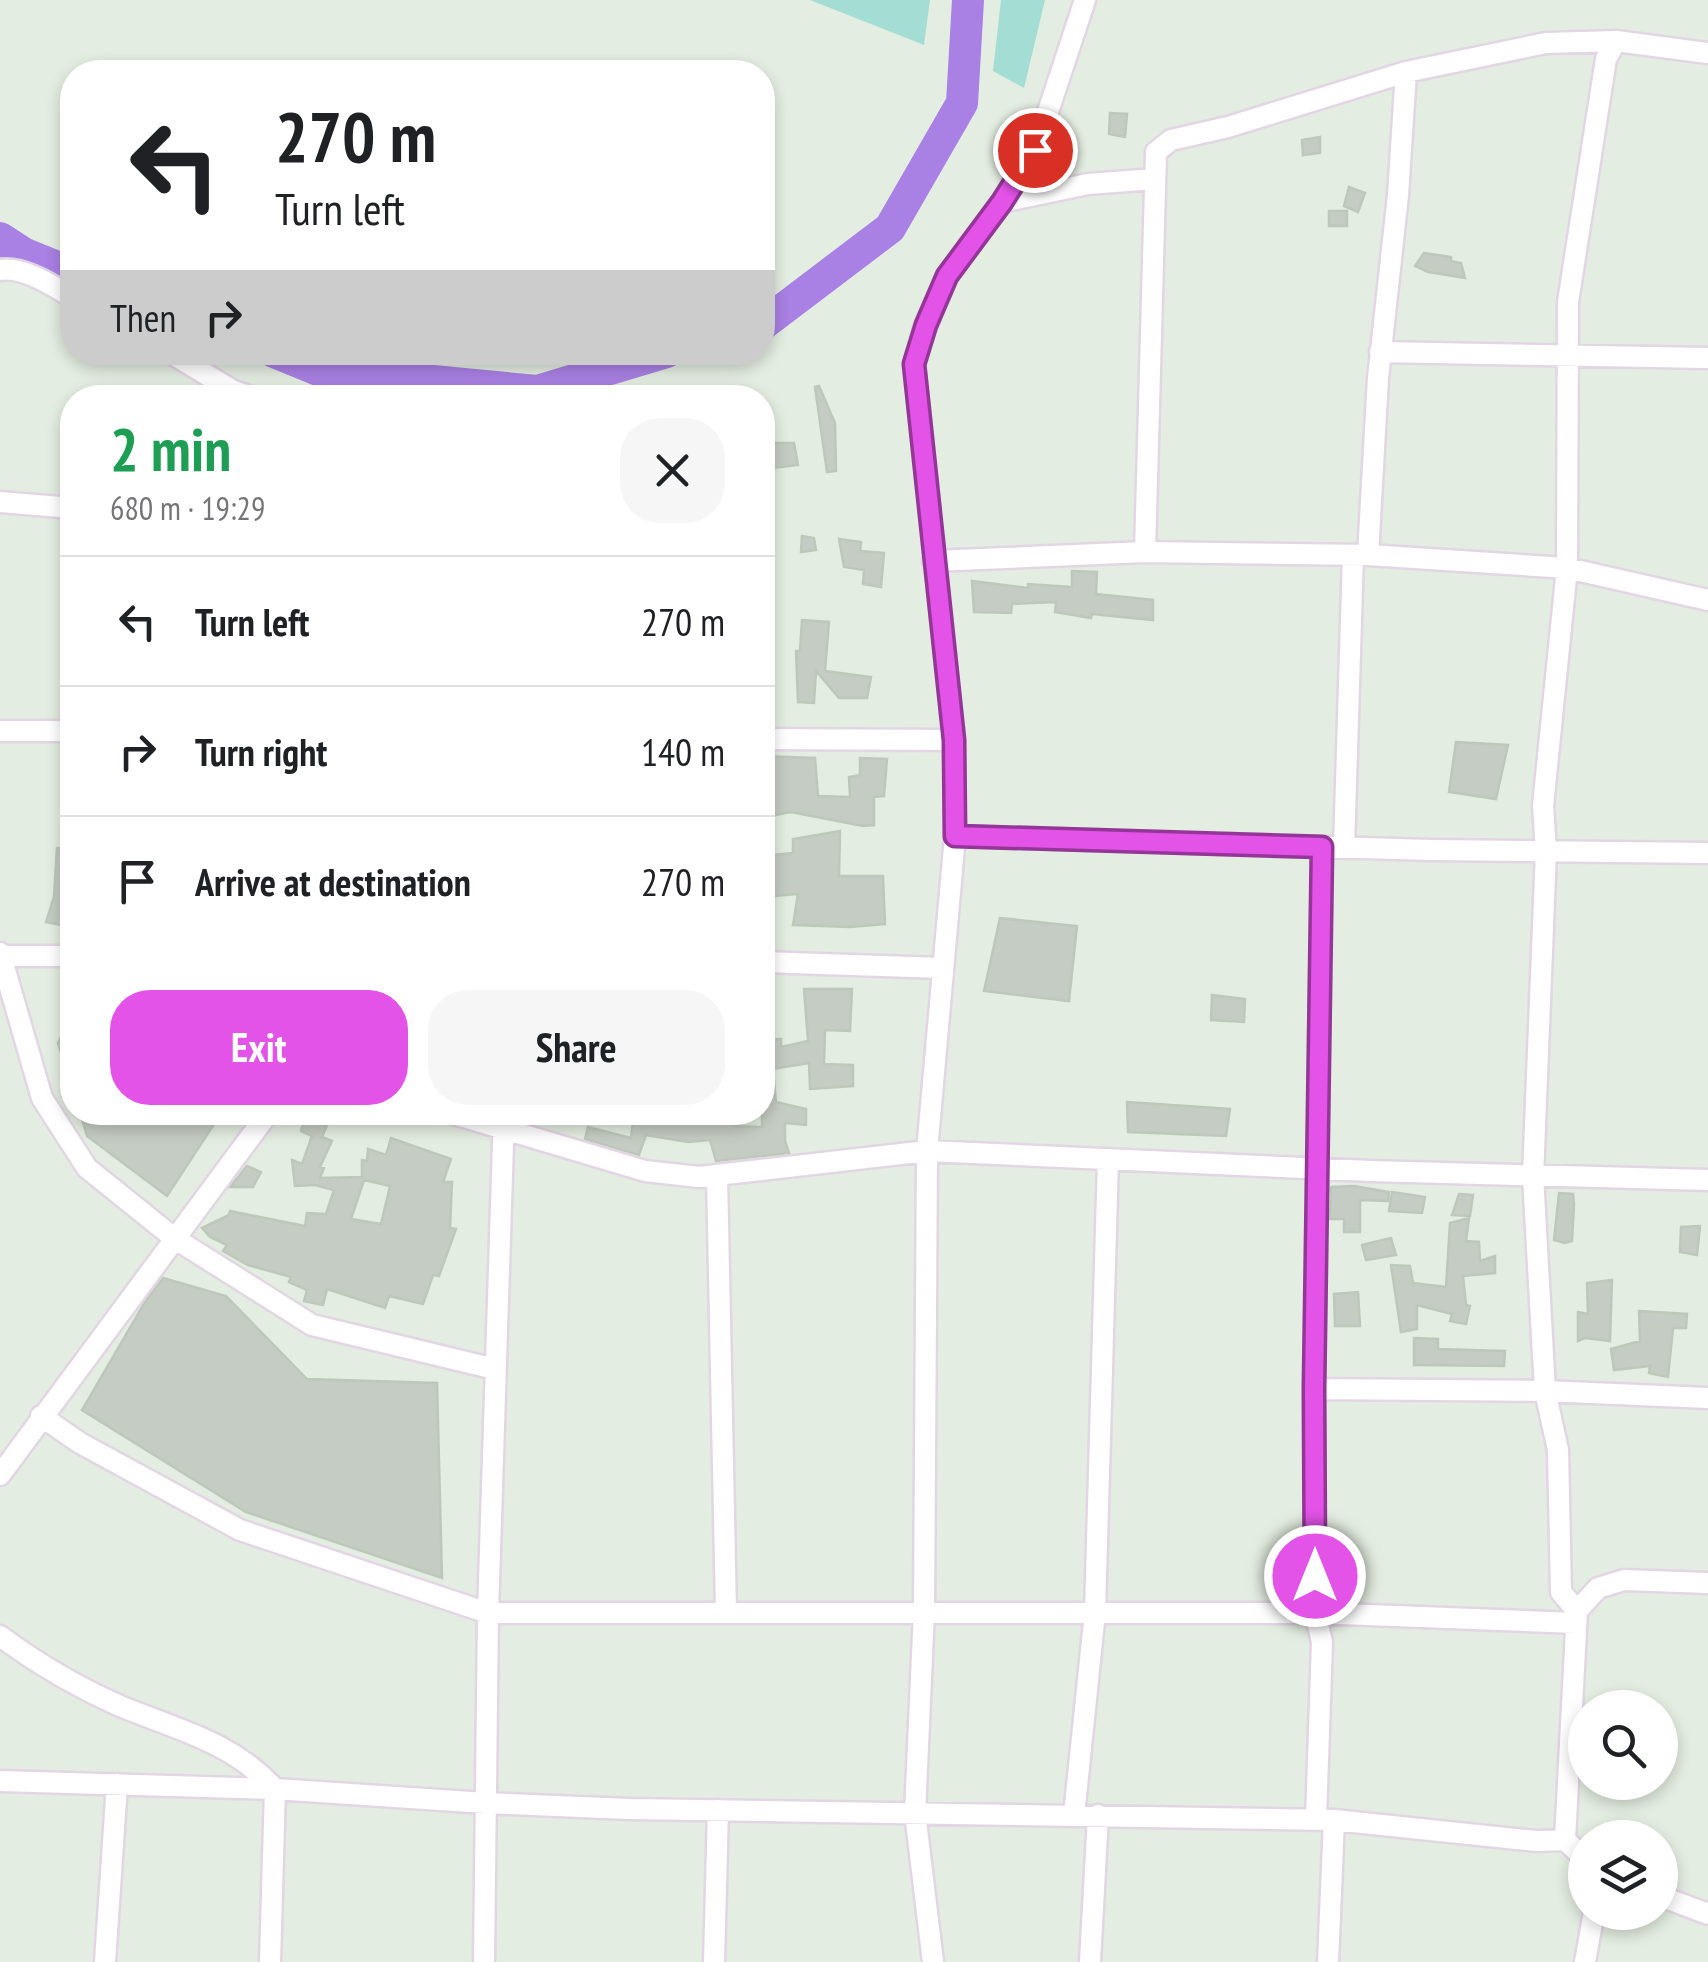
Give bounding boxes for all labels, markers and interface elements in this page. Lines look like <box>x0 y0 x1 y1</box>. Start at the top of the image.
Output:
text: 270 m <box>275 91 436 181</box>
icon: left <box>110 100 240 230</box>
pin <box>993 108 1078 193</box>
icon: arrive <box>1008 123 1063 178</box>
text: Turn left <box>275 179 405 237</box>
icon: right <box>196 290 251 345</box>
text: Then <box>110 293 176 342</box>
text: 2 min <box>110 410 231 488</box>
button: close <box>620 418 725 523</box>
text: 680 m · 19:29 <box>110 487 265 529</box>
icon: left <box>110 594 165 649</box>
text: Turn left <box>195 597 309 646</box>
text: 270 m <box>641 597 725 646</box>
icon: right <box>110 724 165 779</box>
text: Turn right <box>195 727 327 776</box>
text: 140 m <box>641 727 725 776</box>
icon: arrive <box>110 854 165 909</box>
text: Arrive at destination <box>195 857 471 906</box>
text: 270 m <box>641 857 725 906</box>
button: Exit <box>110 990 408 1105</box>
button: Share <box>428 990 725 1105</box>
position arrow <box>1263 1524 1367 1628</box>
map controls <box>1568 1690 1678 1930</box>
button: search <box>1568 1690 1678 1800</box>
button: layers <box>1568 1820 1678 1930</box>

